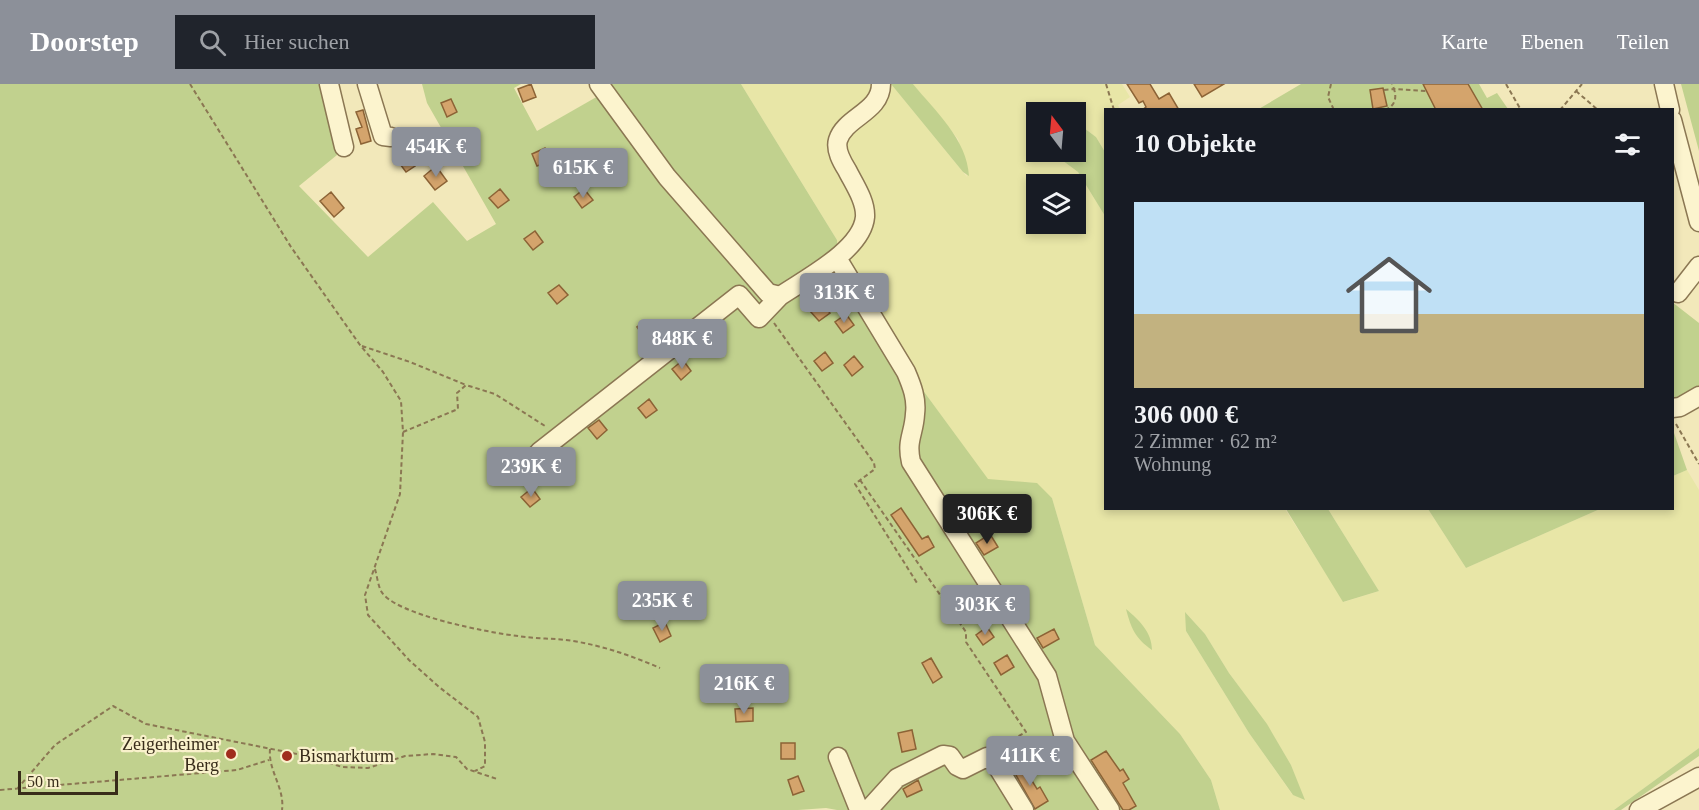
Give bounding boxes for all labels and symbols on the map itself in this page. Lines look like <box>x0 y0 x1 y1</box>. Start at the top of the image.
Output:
north arrow <box>1026 102 1086 162</box>
pin: 454K € <box>387 127 485 178</box>
pin: 615K € <box>534 148 632 199</box>
pin: 313K € <box>795 273 893 324</box>
pin: 848K € <box>633 319 731 370</box>
pin: 239K € <box>482 447 580 498</box>
pin: 306K € <box>938 494 1036 545</box>
pin: 235K € <box>613 581 711 632</box>
pin: 303K € <box>936 585 1034 636</box>
pin: 216K € <box>695 664 793 715</box>
place label: Zeigerheimer Berg <box>122 734 219 775</box>
pin: 411K € <box>981 736 1079 787</box>
place label: Bismarkturm <box>299 746 394 766</box>
marker: Zeigerheimer Berg <box>224 747 238 761</box>
marker: Bismarkturm <box>280 749 294 763</box>
scale bar <box>18 768 118 796</box>

